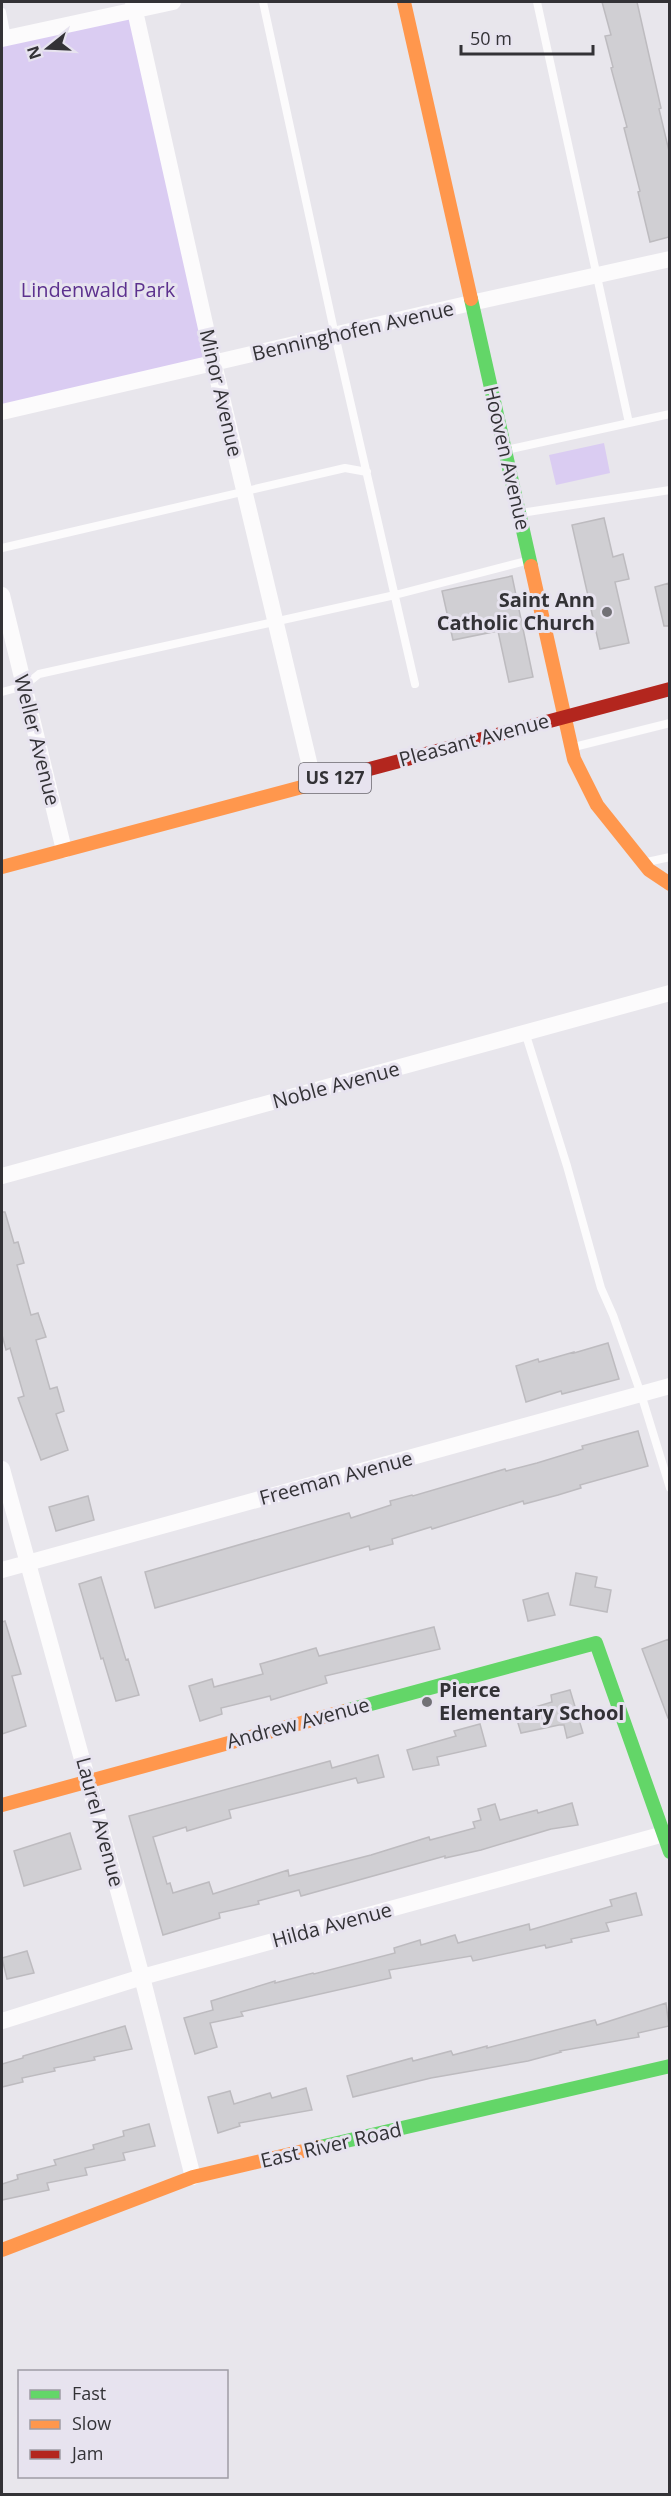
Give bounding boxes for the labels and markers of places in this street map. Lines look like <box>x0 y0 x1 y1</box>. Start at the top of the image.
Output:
place label: Saint Ann Catholic Church <box>437 586 595 636</box>
marker: Saint Ann Catholic Church <box>600 605 614 619</box>
place label: Pierce Elementary School <box>439 1676 624 1726</box>
marker: Pierce Elementary School <box>420 1695 434 1709</box>

